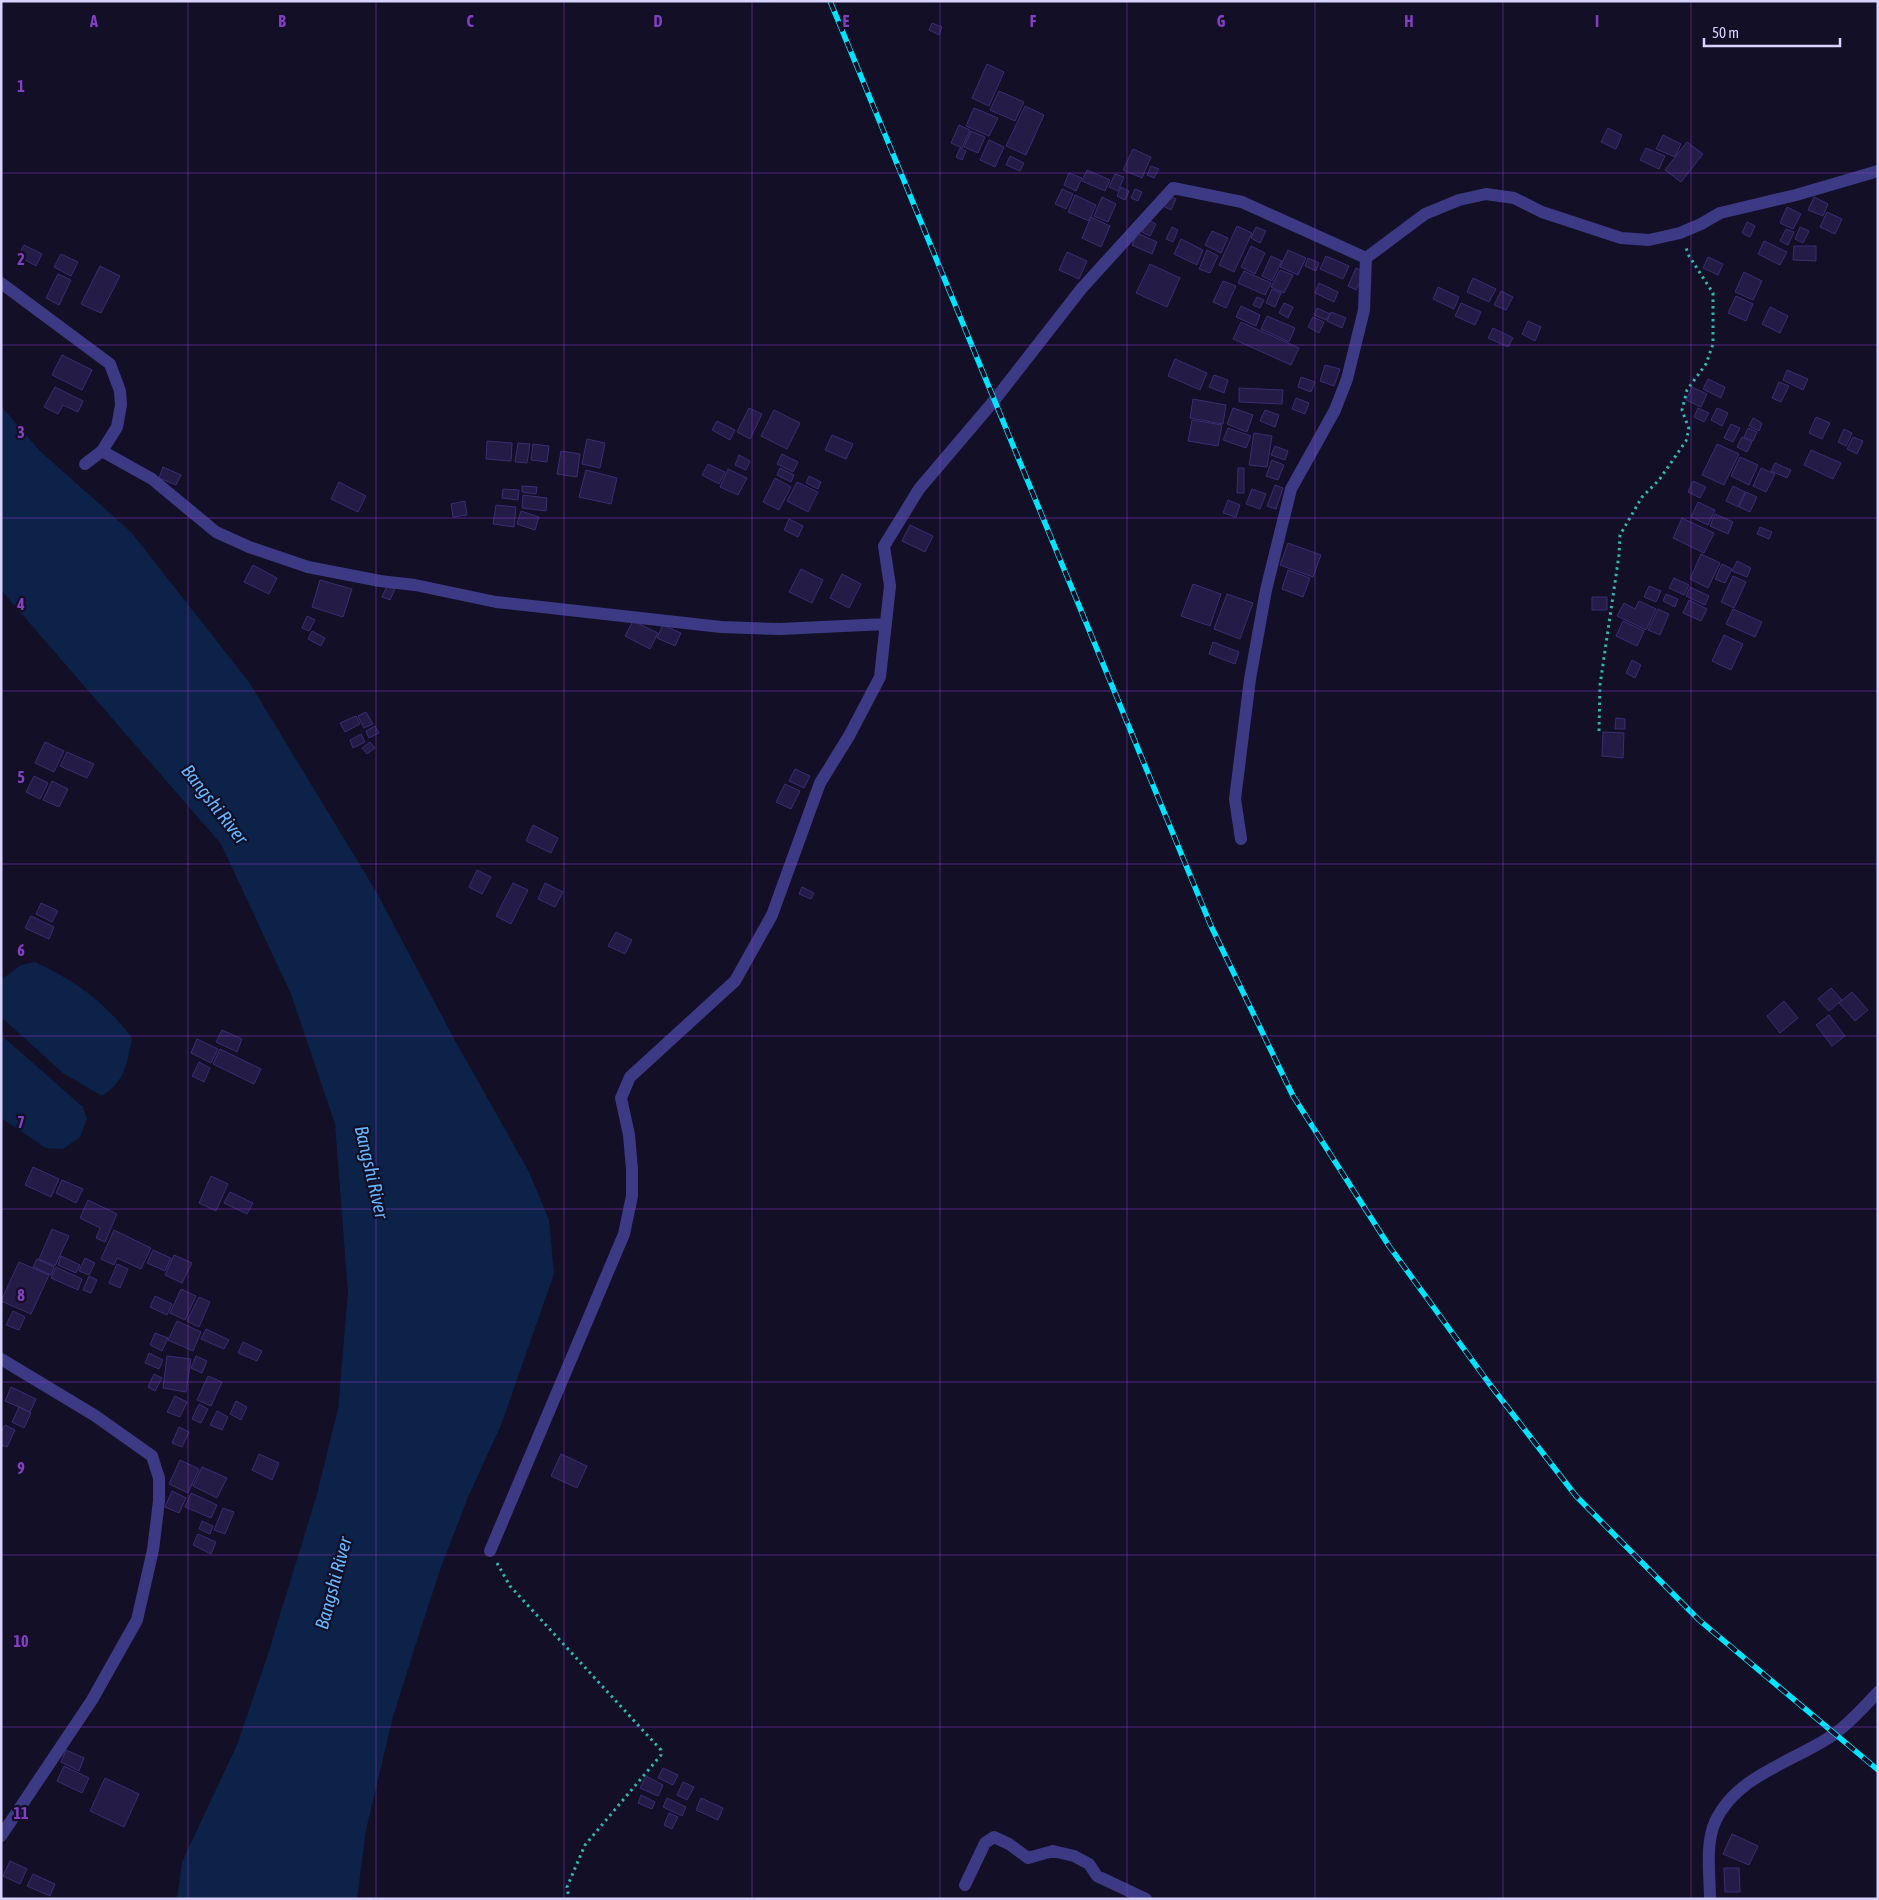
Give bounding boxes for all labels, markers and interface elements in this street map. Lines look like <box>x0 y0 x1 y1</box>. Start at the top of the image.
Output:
text: A <box>89 12 98 30</box>
text: B <box>278 12 286 30</box>
text: C <box>466 12 474 30</box>
text: D <box>654 12 663 30</box>
text: E <box>843 12 850 30</box>
text: F <box>1030 12 1037 30</box>
text: G <box>1217 12 1226 30</box>
text: H <box>1404 12 1414 30</box>
text: I <box>1595 12 1599 30</box>
scale bar <box>1704 15 1840 47</box>
text: 50 m <box>1712 24 1739 41</box>
text: 1 <box>17 77 25 95</box>
text: 2 <box>17 250 25 268</box>
text: 3 <box>17 423 25 441</box>
text: 4 <box>16 595 25 613</box>
water label: Bangshi River <box>177 760 254 849</box>
text: 5 <box>17 768 25 786</box>
text: 6 <box>17 941 25 959</box>
text: 7 <box>17 1113 25 1131</box>
water label: Bangshi River <box>351 1123 394 1222</box>
text: 8 <box>17 1286 25 1304</box>
text: 9 <box>17 1459 25 1477</box>
water label: Bangshi River <box>310 1533 356 1632</box>
text: 10 <box>13 1632 29 1650</box>
text: 11 <box>13 1804 29 1822</box>

